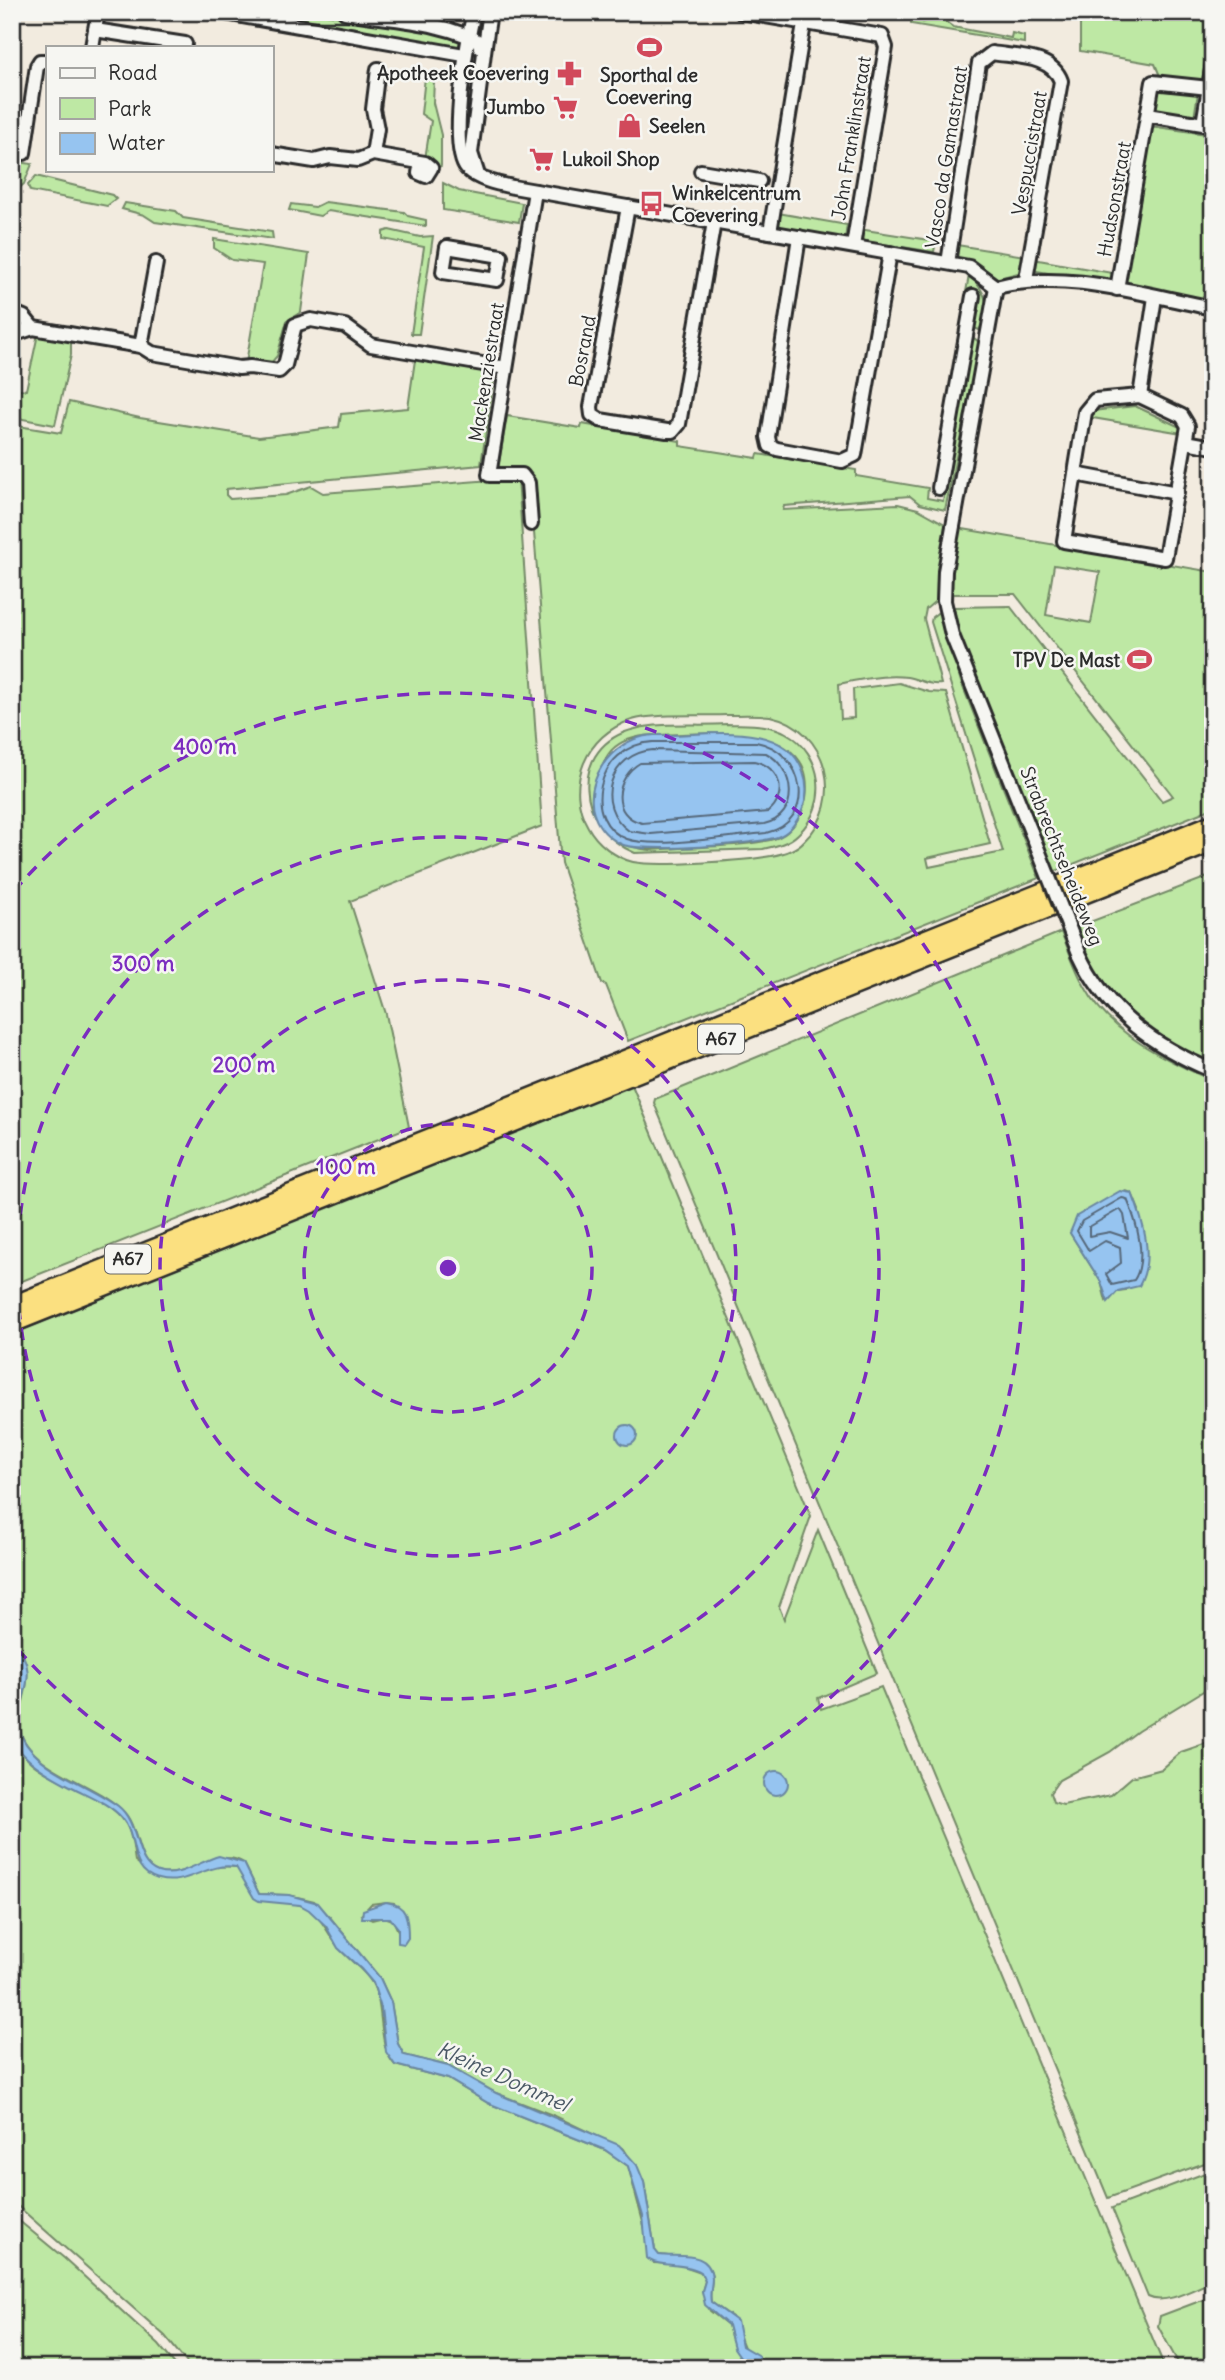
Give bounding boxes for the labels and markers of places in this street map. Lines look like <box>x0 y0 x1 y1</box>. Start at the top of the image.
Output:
sports icon: Sporthal de Coevering <box>635 33 663 61</box>
pharmacy icon: Apotheek Coevering <box>555 59 583 87</box>
place label: Apotheek Coevering <box>377 61 549 85</box>
place label: Sporthal de Coevering <box>600 63 698 109</box>
supermarket icon: Jumbo <box>551 93 579 121</box>
place label: Jumbo <box>486 95 545 119</box>
shop icon: Seelen <box>615 112 643 140</box>
place label: Seelen <box>649 114 706 138</box>
supermarket icon: Lukoil Shop <box>528 145 556 173</box>
place label: Lukoil Shop <box>562 147 660 171</box>
place label: Winkelcentrum Coevering <box>672 181 801 227</box>
bus stop icon: Winkelcentrum Coevering <box>638 190 666 218</box>
sports icon: TPV De Mast <box>1126 646 1154 674</box>
place label: TPV De Mast <box>1013 648 1121 672</box>
centre of rings <box>436 1256 460 1280</box>

